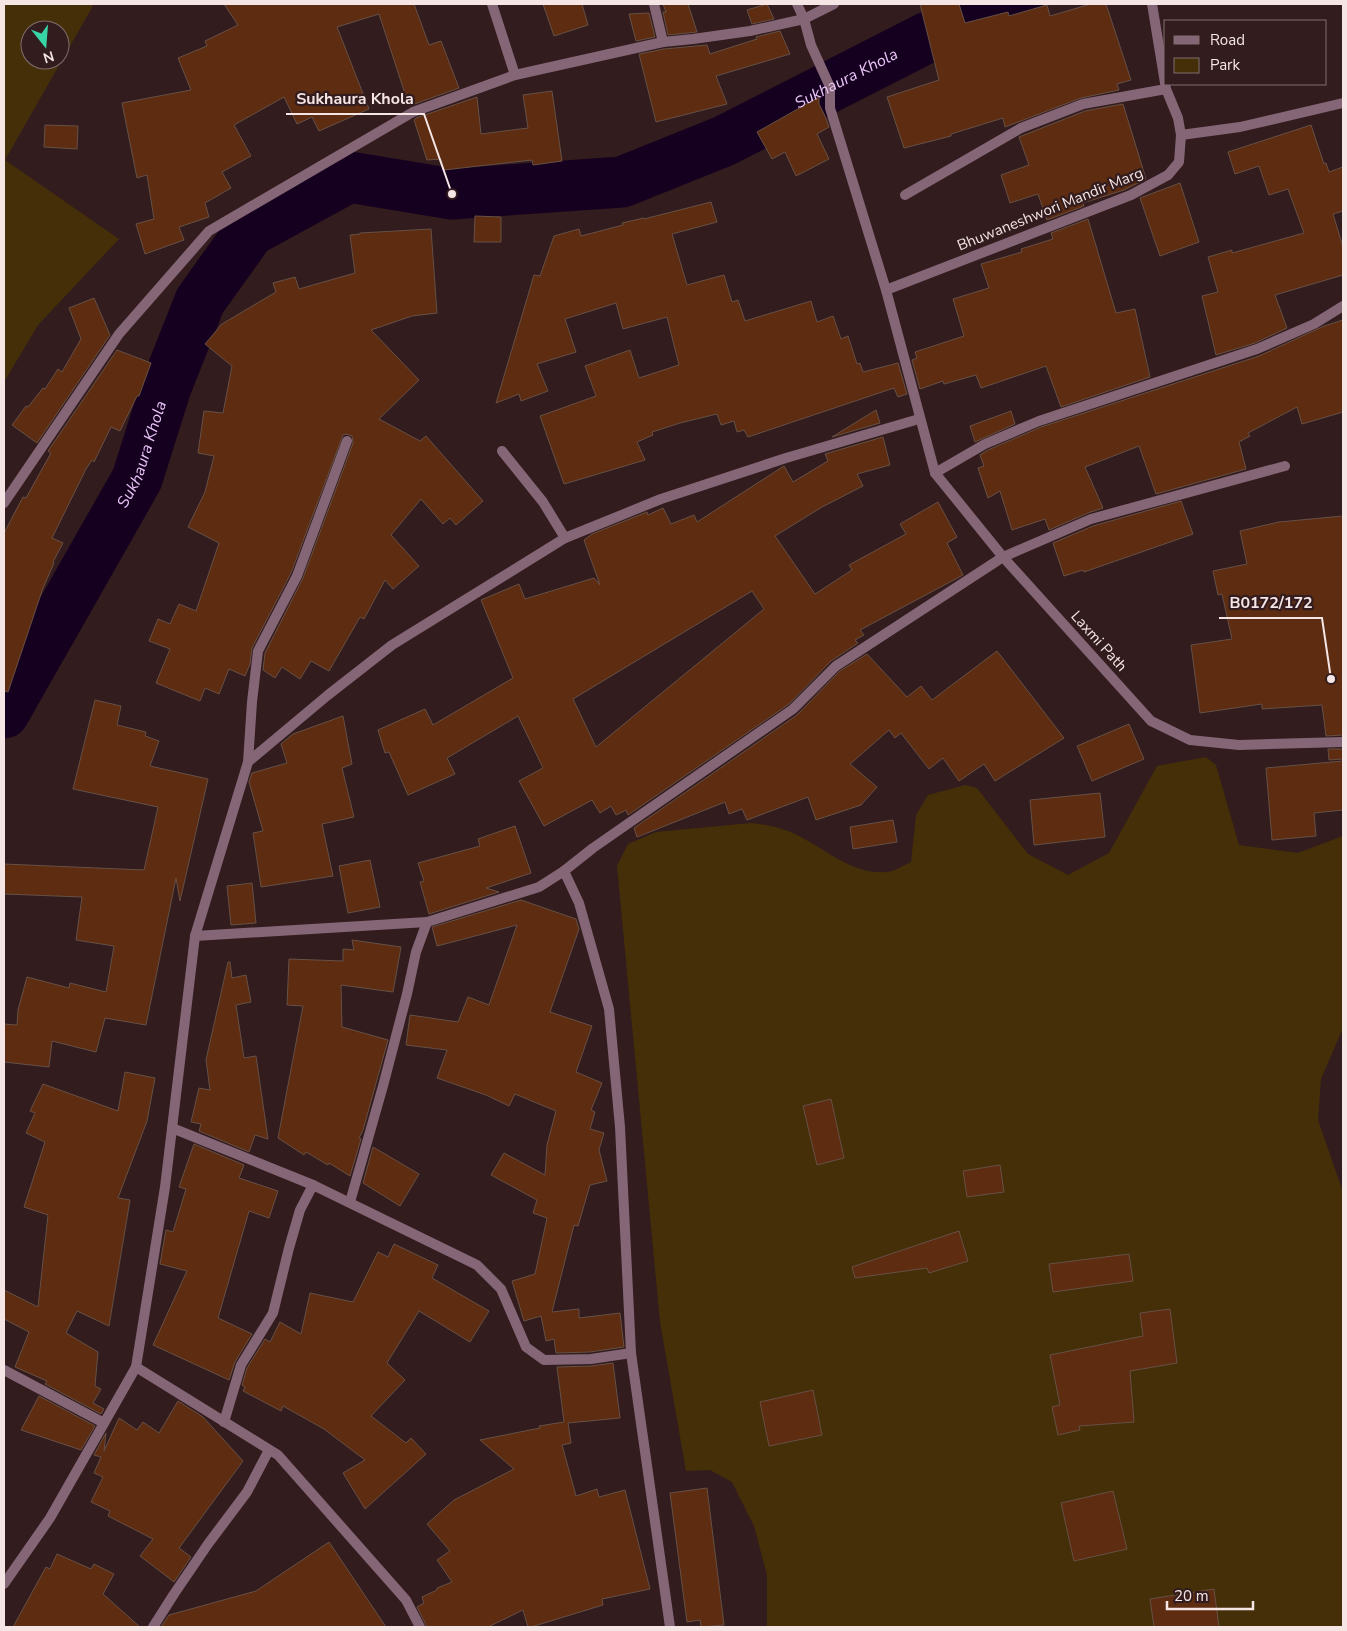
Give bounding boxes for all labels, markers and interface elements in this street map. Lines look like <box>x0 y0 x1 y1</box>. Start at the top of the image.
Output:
north arrow <box>20 20 70 70</box>
legend <box>1164 20 1327 85</box>
text: Road <box>1210 30 1245 50</box>
water label: Sukhaura Khola <box>791 43 902 114</box>
text: N <box>41 46 56 68</box>
text: Park <box>1210 55 1240 75</box>
callout: Sukhaura Khola <box>286 83 424 114</box>
text: Sukhaura Khola <box>296 88 414 110</box>
street label: Bhuwaneshwori Mandir Marg <box>954 162 1146 256</box>
water label: Sukhaura Khola <box>112 398 172 512</box>
callout: B0172/172 <box>1219 587 1322 618</box>
text: B0172/172 <box>1229 592 1313 614</box>
street label: Laxmi Path <box>1066 606 1132 676</box>
scale bar <box>1167 1578 1253 1610</box>
text: 20 m <box>1174 1586 1209 1606</box>

